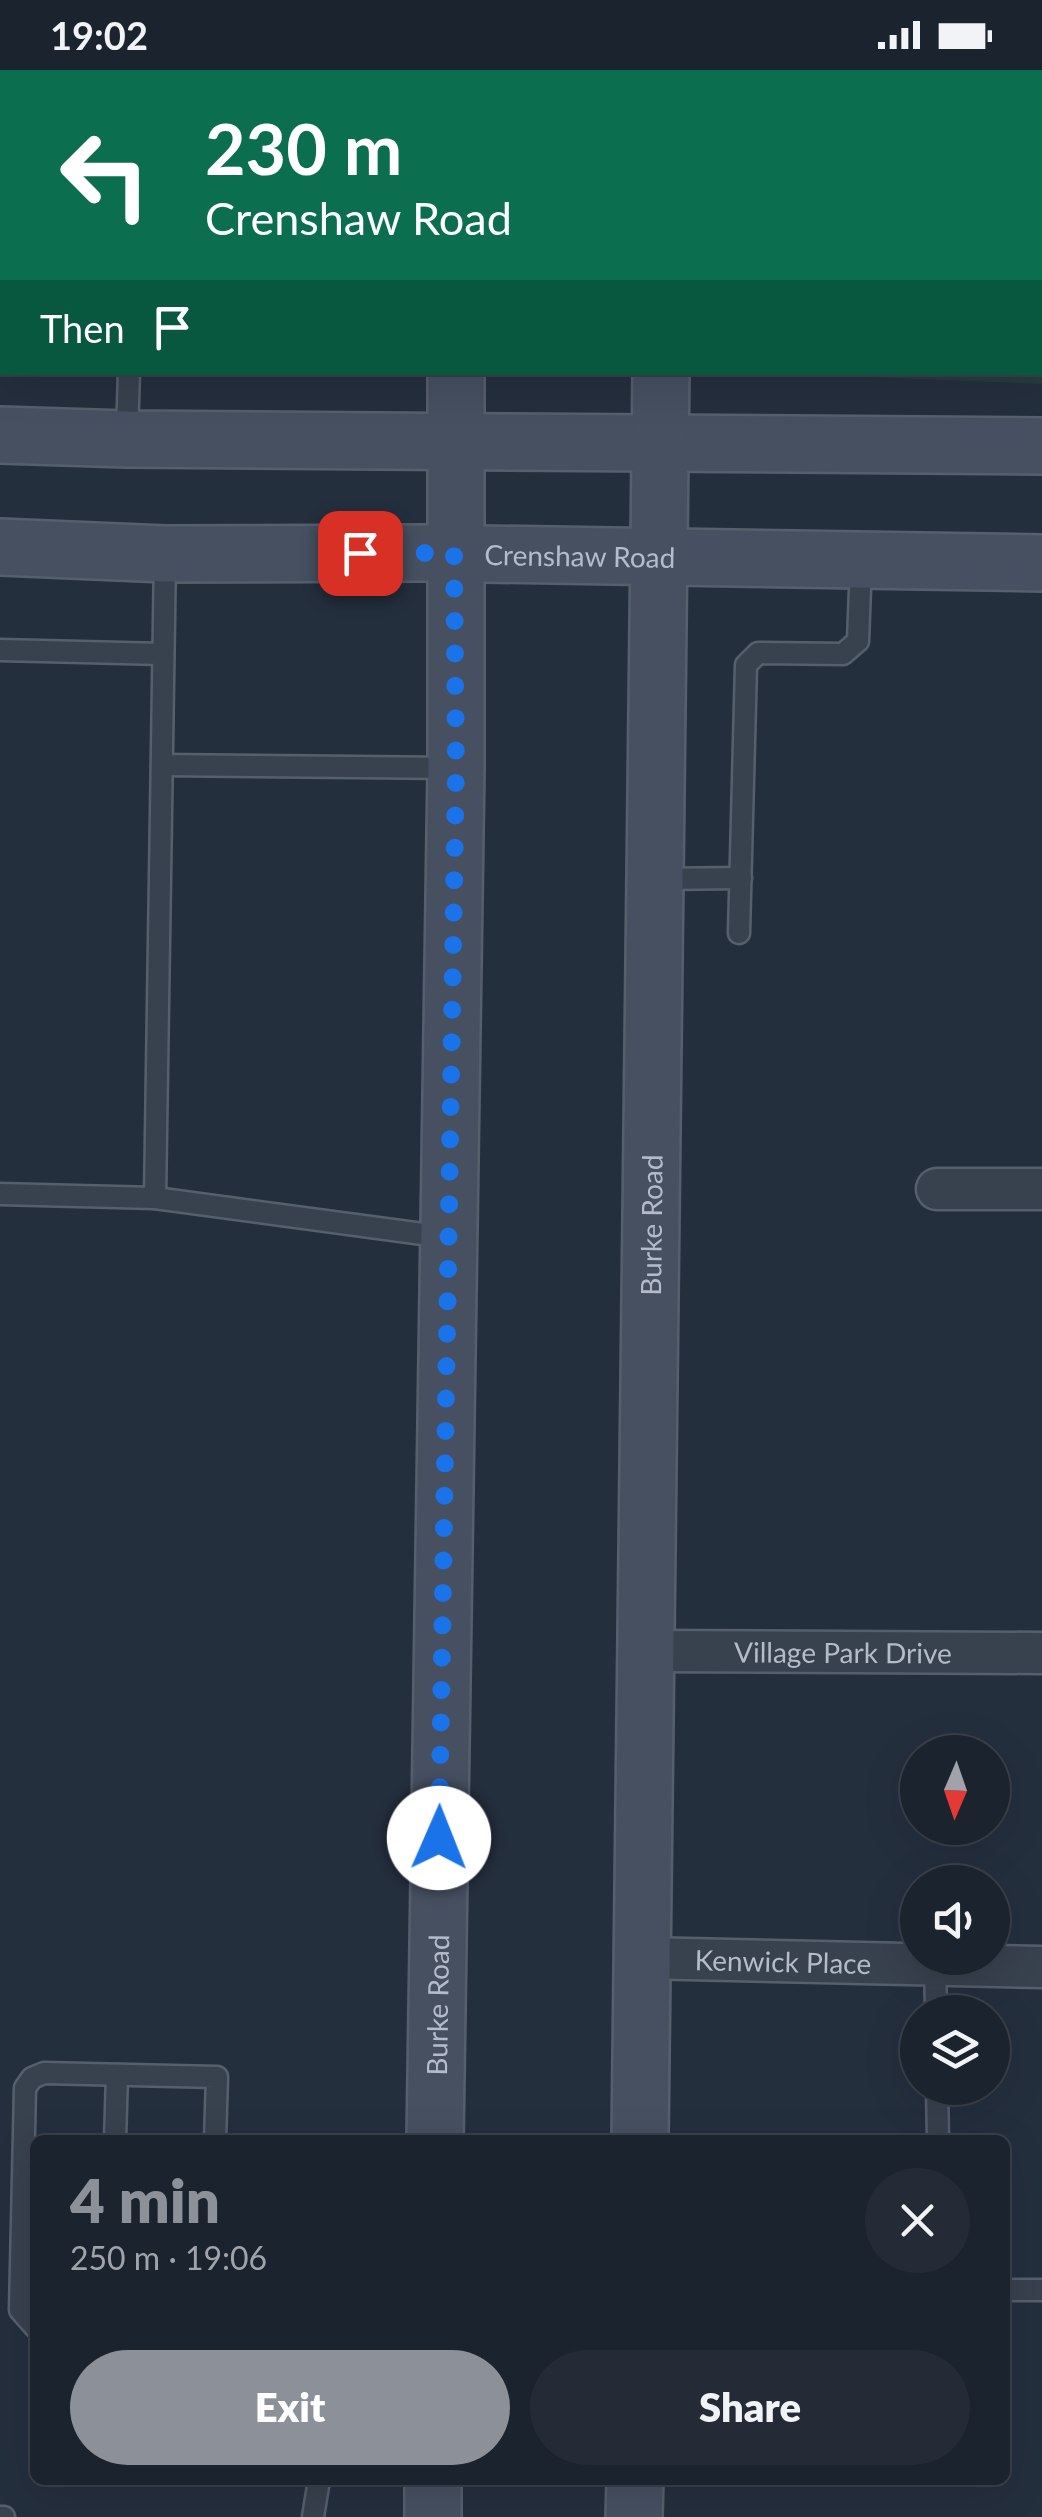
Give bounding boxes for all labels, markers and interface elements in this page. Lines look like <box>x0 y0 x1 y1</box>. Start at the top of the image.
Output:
text: 19:02 <box>50 12 148 58</box>
text: 230 m <box>205 106 402 190</box>
icon: left <box>40 110 170 240</box>
text: Crenshaw Road <box>205 191 512 245</box>
icon: arrive <box>145 300 200 355</box>
text: Then <box>40 305 125 351</box>
pin <box>318 511 403 596</box>
icon: arrive <box>333 526 388 581</box>
street label: Crenshaw Road <box>484 537 676 574</box>
street label: Burke Road <box>633 1154 669 1296</box>
street label: Village Park Drive <box>734 1634 952 1670</box>
north arrow <box>900 1735 1010 1845</box>
map controls <box>900 1735 1010 2105</box>
position arrow <box>387 1786 491 1890</box>
button: sound <box>900 1865 1010 1975</box>
street label: Burke Road <box>419 1934 455 2076</box>
street label: Kenwick Place <box>694 1942 872 1980</box>
button: layers <box>900 1995 1010 2105</box>
text: 4 min <box>70 2164 220 2236</box>
button: close <box>865 2168 970 2273</box>
text: 250 m · 19:06 <box>70 2238 267 2277</box>
button: Exit <box>70 2350 510 2465</box>
button: Share <box>530 2350 970 2465</box>

